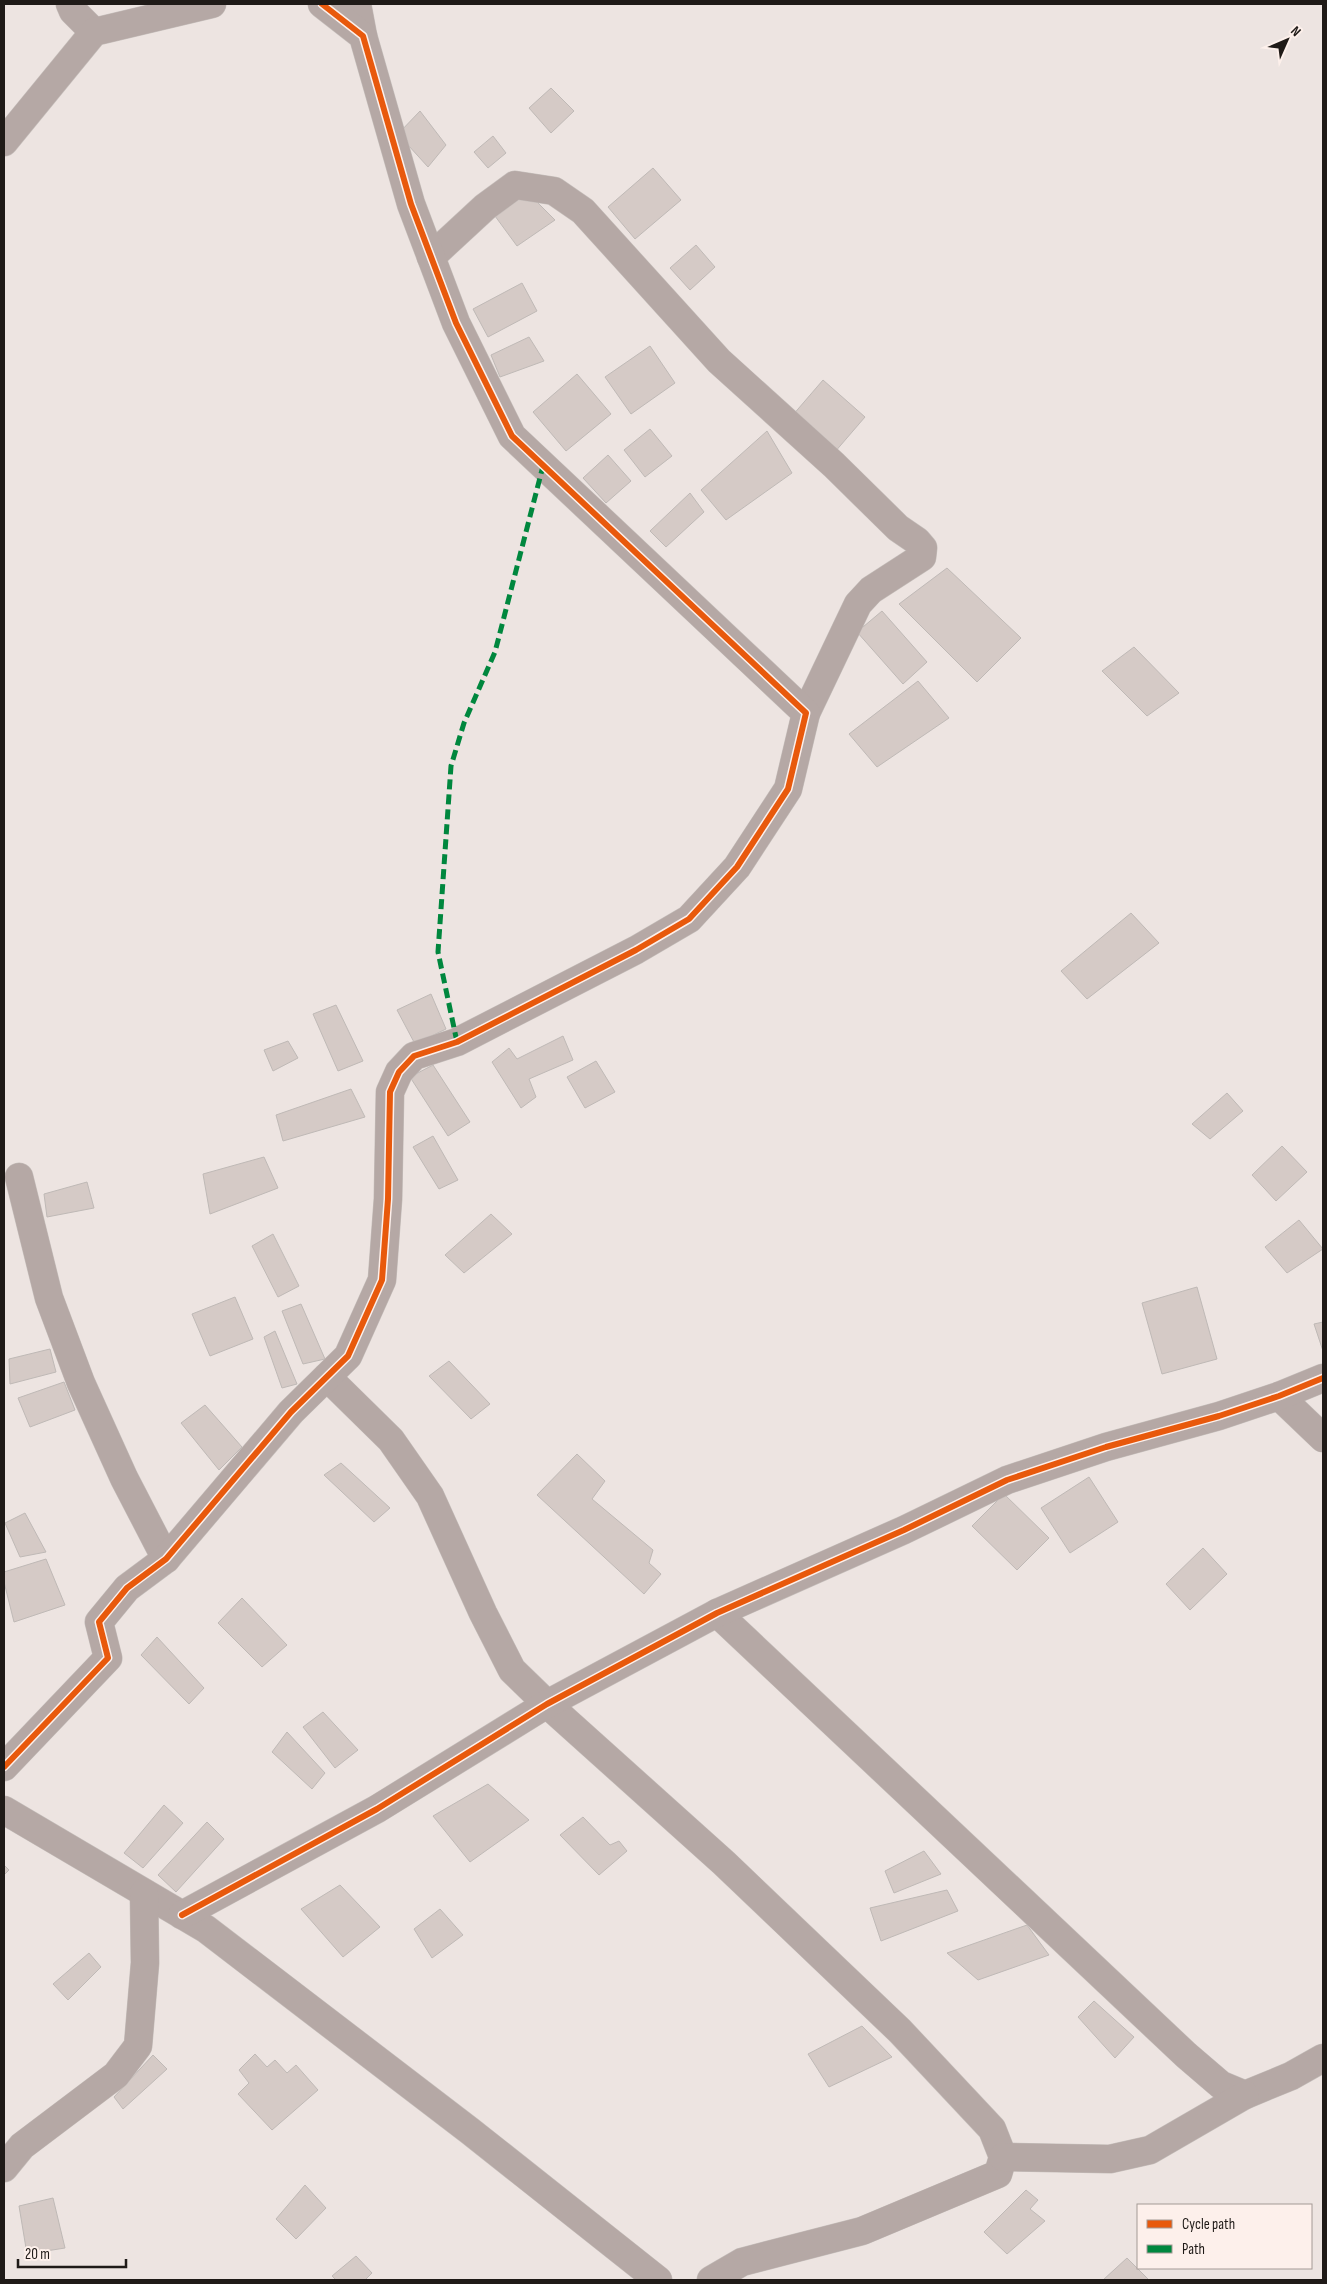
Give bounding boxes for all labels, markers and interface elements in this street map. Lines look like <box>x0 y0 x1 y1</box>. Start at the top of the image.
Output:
north arrow <box>1262 15 1312 65</box>
text: N <box>1287 23 1304 40</box>
legend <box>1137 2204 1312 2269</box>
text: Cycle path <box>1182 2215 1235 2234</box>
scale bar <box>18 2236 125 2268</box>
text: Path <box>1182 2240 1205 2259</box>
text: 20 m <box>25 2245 50 2264</box>

